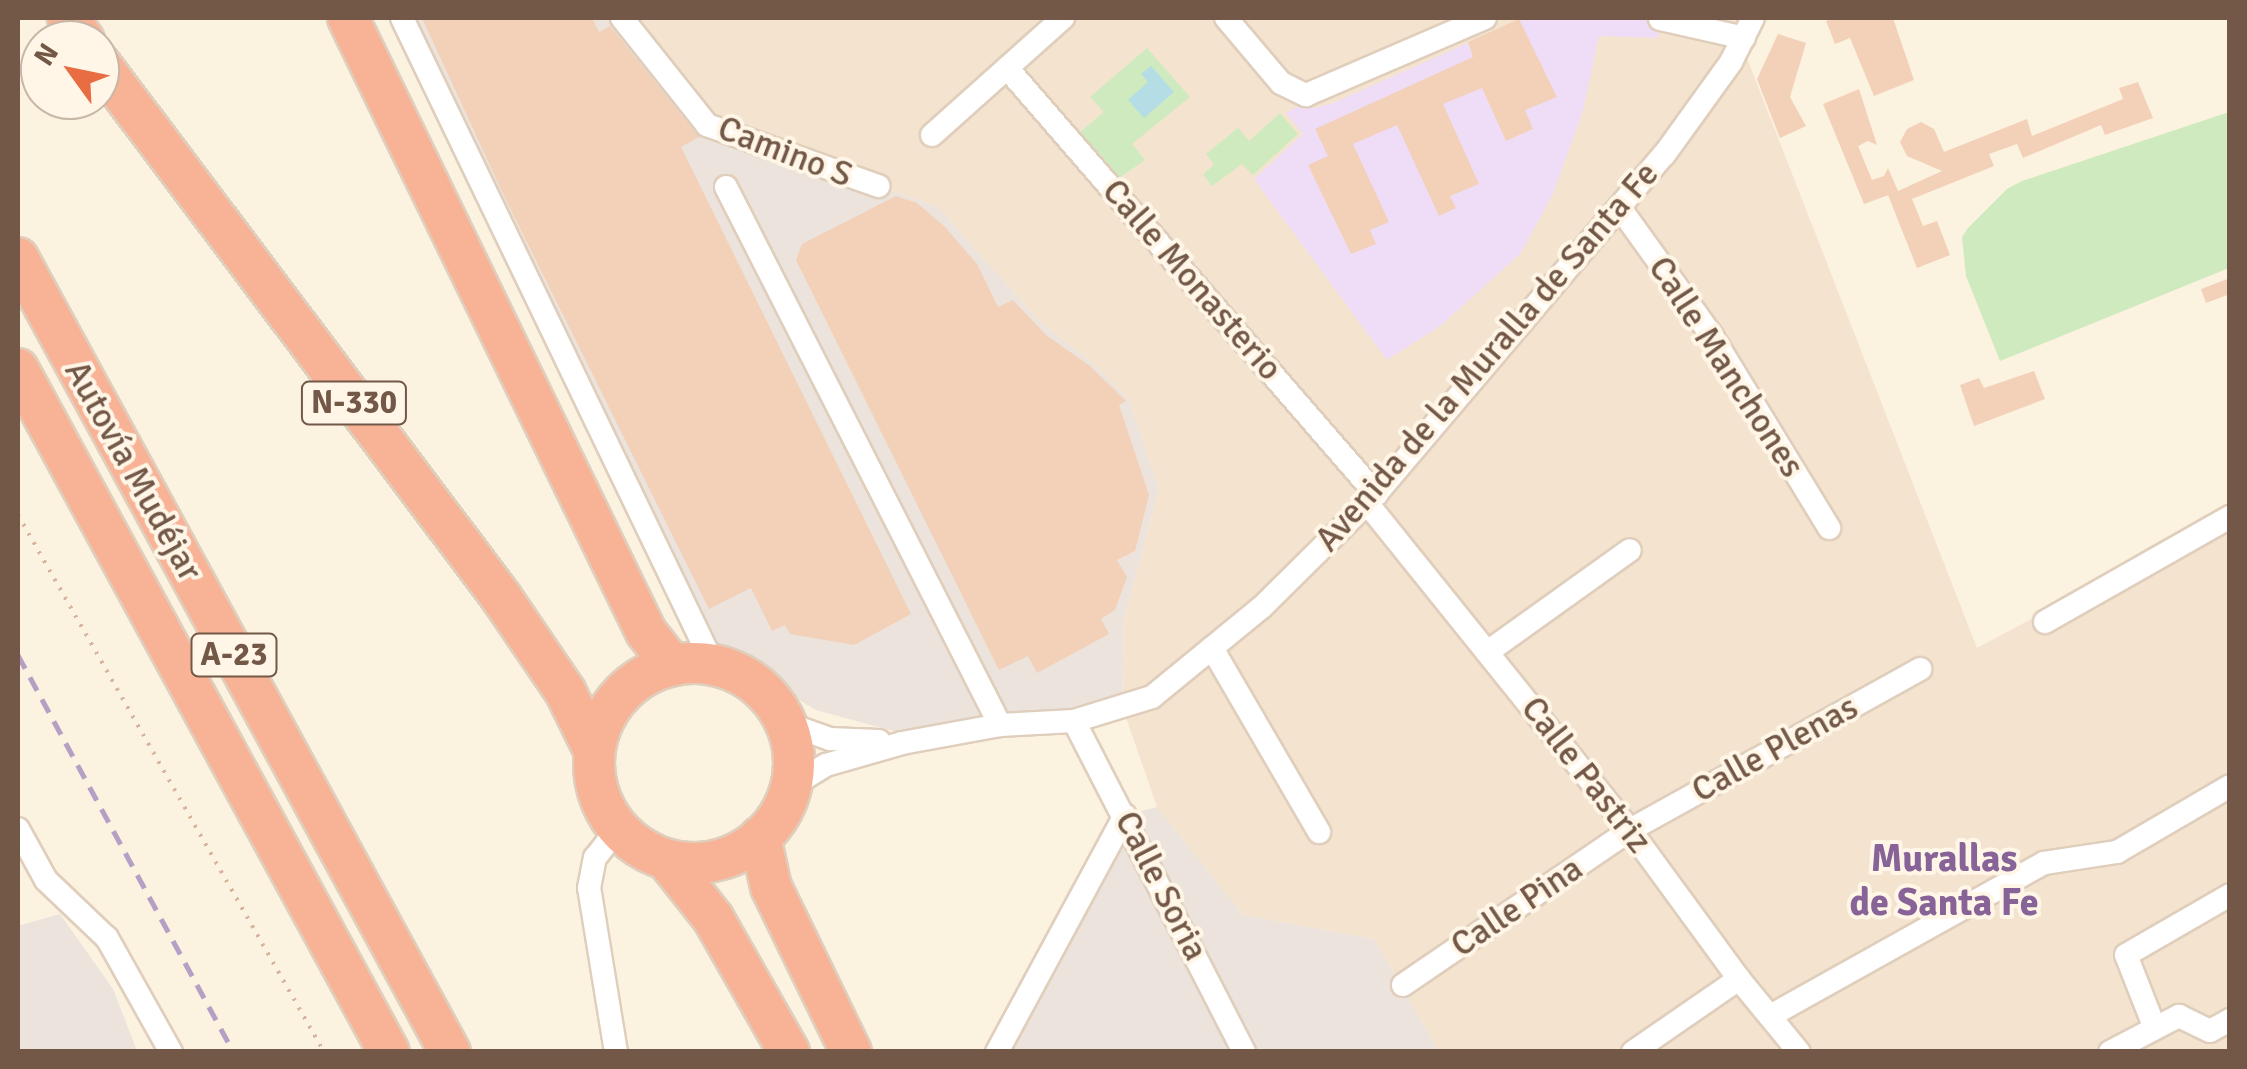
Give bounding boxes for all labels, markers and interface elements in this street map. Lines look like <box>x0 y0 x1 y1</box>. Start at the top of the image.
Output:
north arrow <box>20 20 120 120</box>
text: N <box>27 37 66 72</box>
street label: Camino S <box>712 107 858 197</box>
street label: Avenida de la Muralla de Santa Fe <box>1307 154 1667 560</box>
street label: Calle Monasterio <box>1093 171 1291 389</box>
street label: Calle Manchones <box>1639 249 1813 485</box>
street label: Autovía Mudéjar <box>55 354 211 588</box>
road number: N-330 <box>299 376 409 430</box>
road number: A-23 <box>189 628 279 682</box>
street label: Calle Plenas <box>1685 686 1865 812</box>
street label: Calle Pastriz <box>1512 689 1660 861</box>
street label: Calle Soria <box>1106 804 1216 968</box>
district label: Murallas de Santa Fe <box>1849 836 2039 926</box>
street label: Calle Pina <box>1443 848 1591 966</box>

